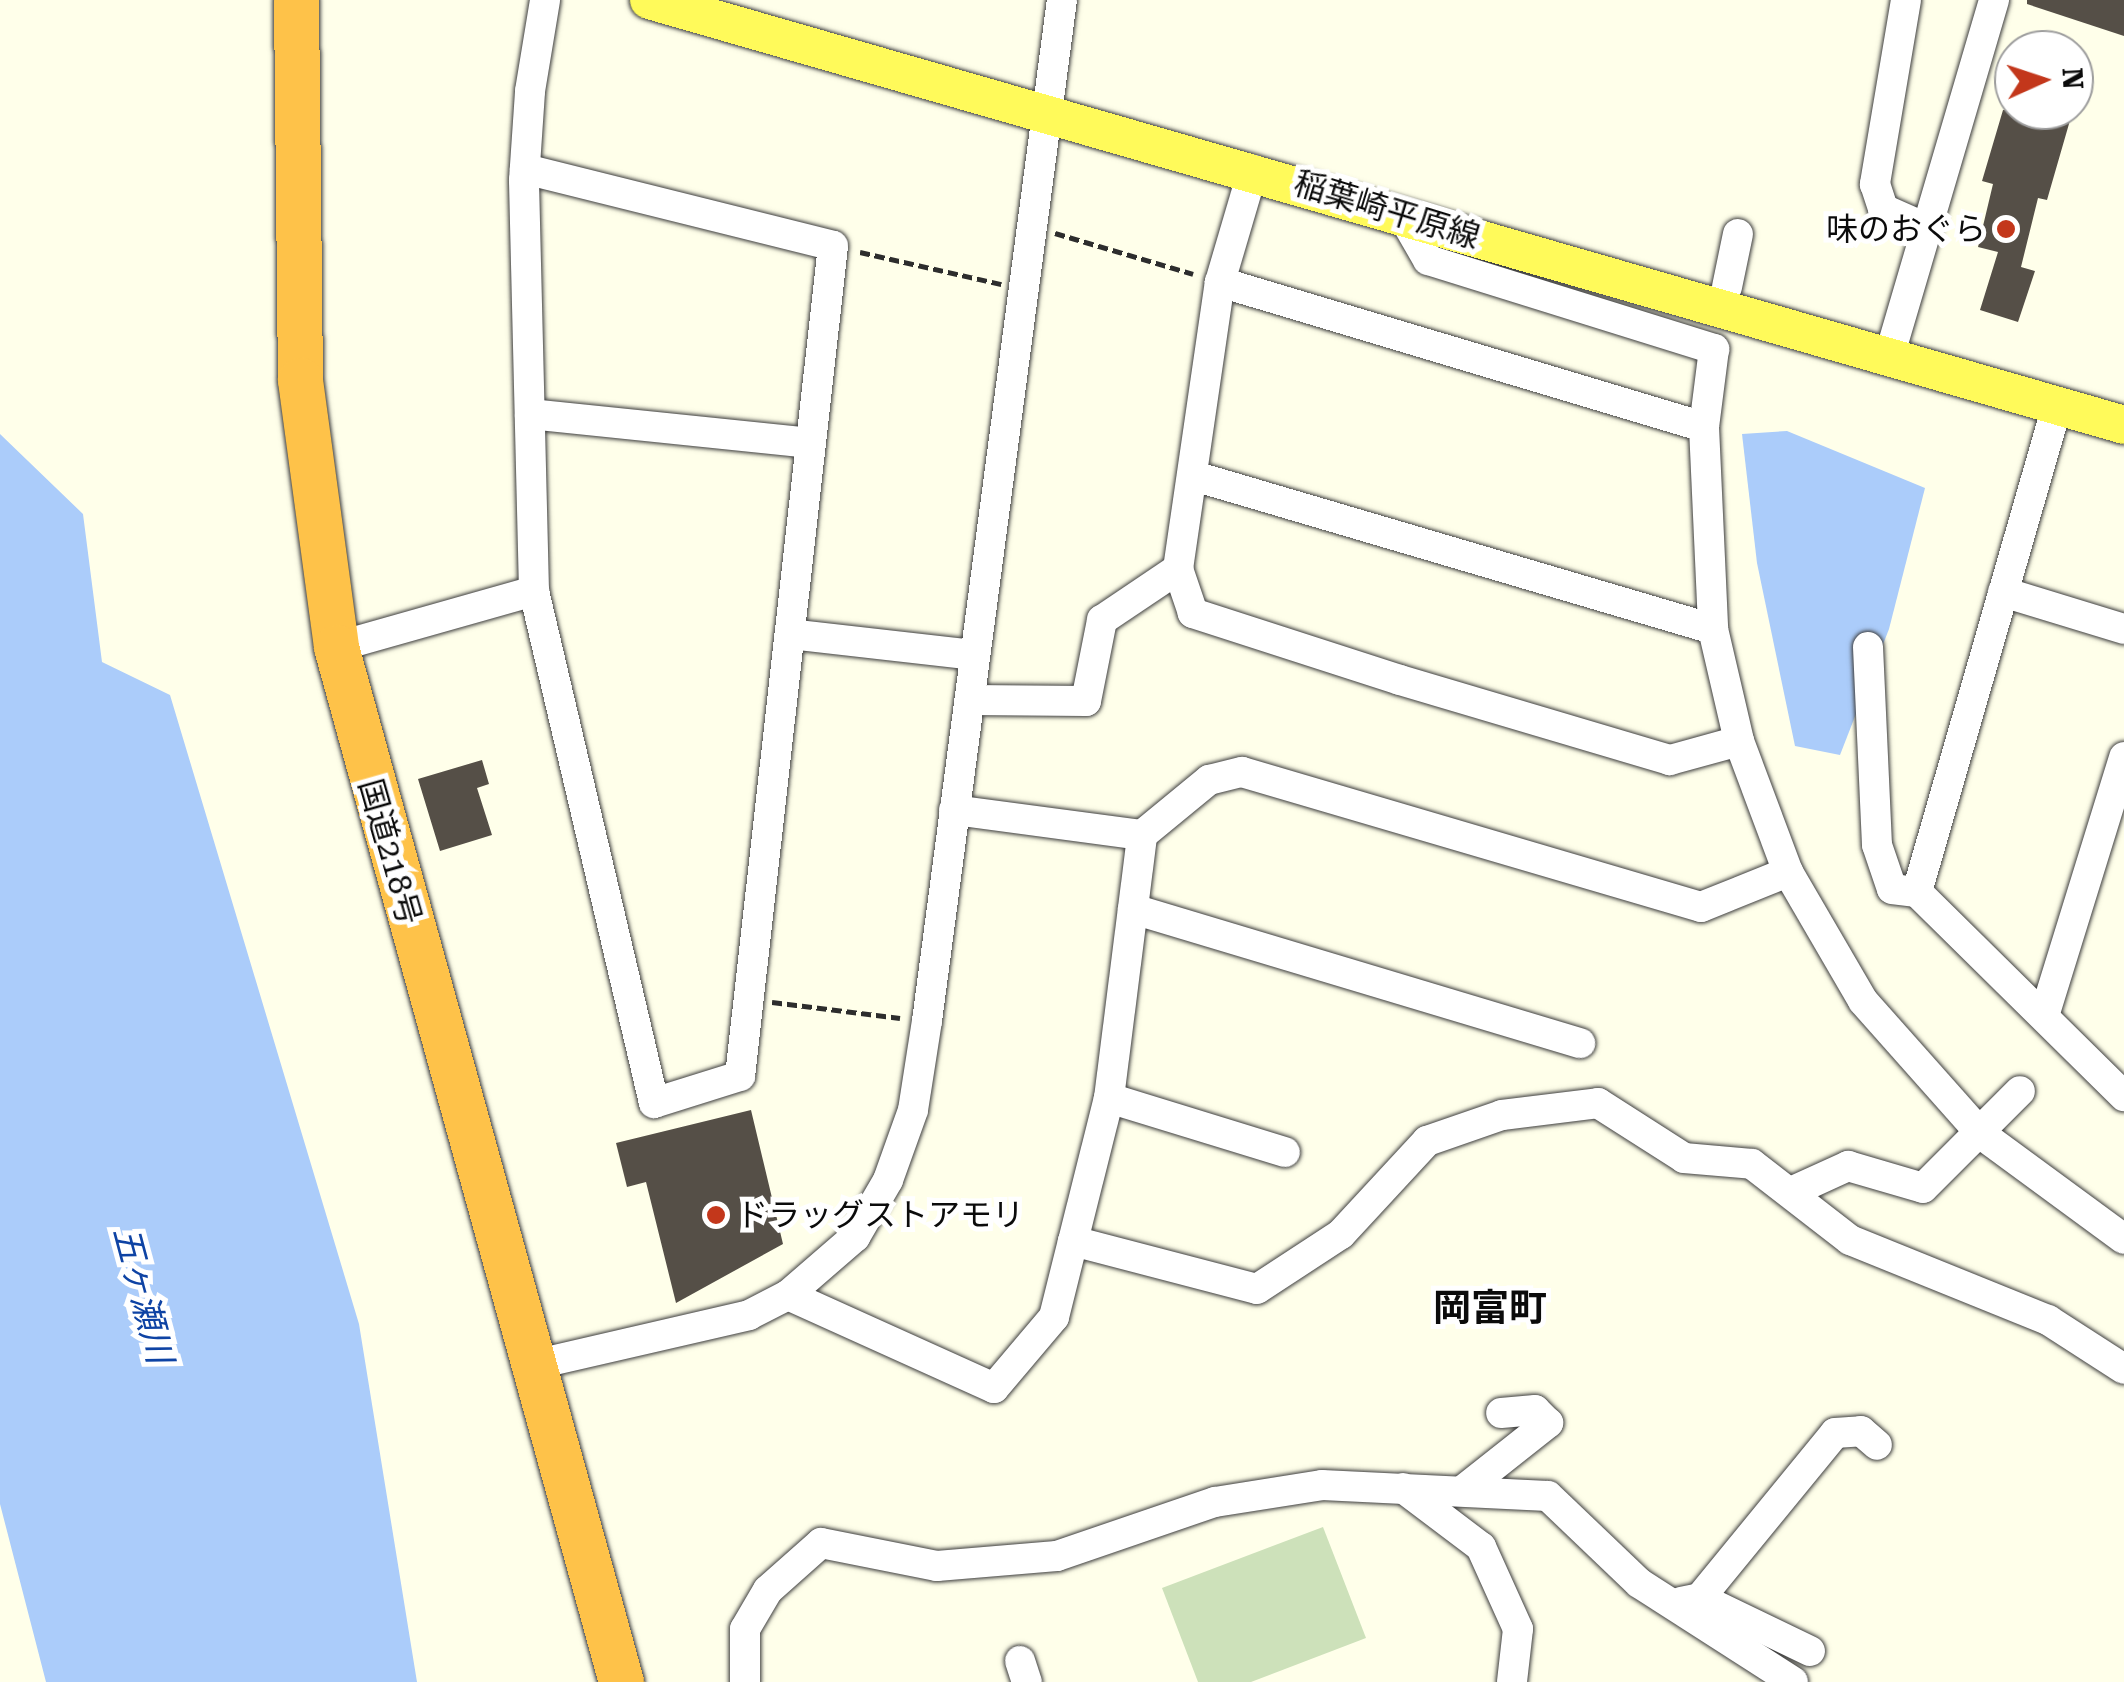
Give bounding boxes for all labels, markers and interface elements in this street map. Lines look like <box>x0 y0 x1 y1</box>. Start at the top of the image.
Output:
north arrow <box>1994 30 2094 130</box>
text: N <box>2055 67 2090 90</box>
street label: 稲葉崎平原線 <box>1290 164 1484 256</box>
place label: 味のおぐら <box>1826 210 1986 248</box>
marker: 味のおぐら <box>1995 218 2017 240</box>
street label: 国道218号 <box>351 775 429 929</box>
place label: ドラッグストアモリ <box>736 1196 1024 1234</box>
marker: ドラッグストアモリ <box>705 1204 727 1226</box>
water label: 五ヶ瀬川 <box>104 1222 180 1368</box>
district label: 岡富町 <box>1433 1286 1547 1332</box>

